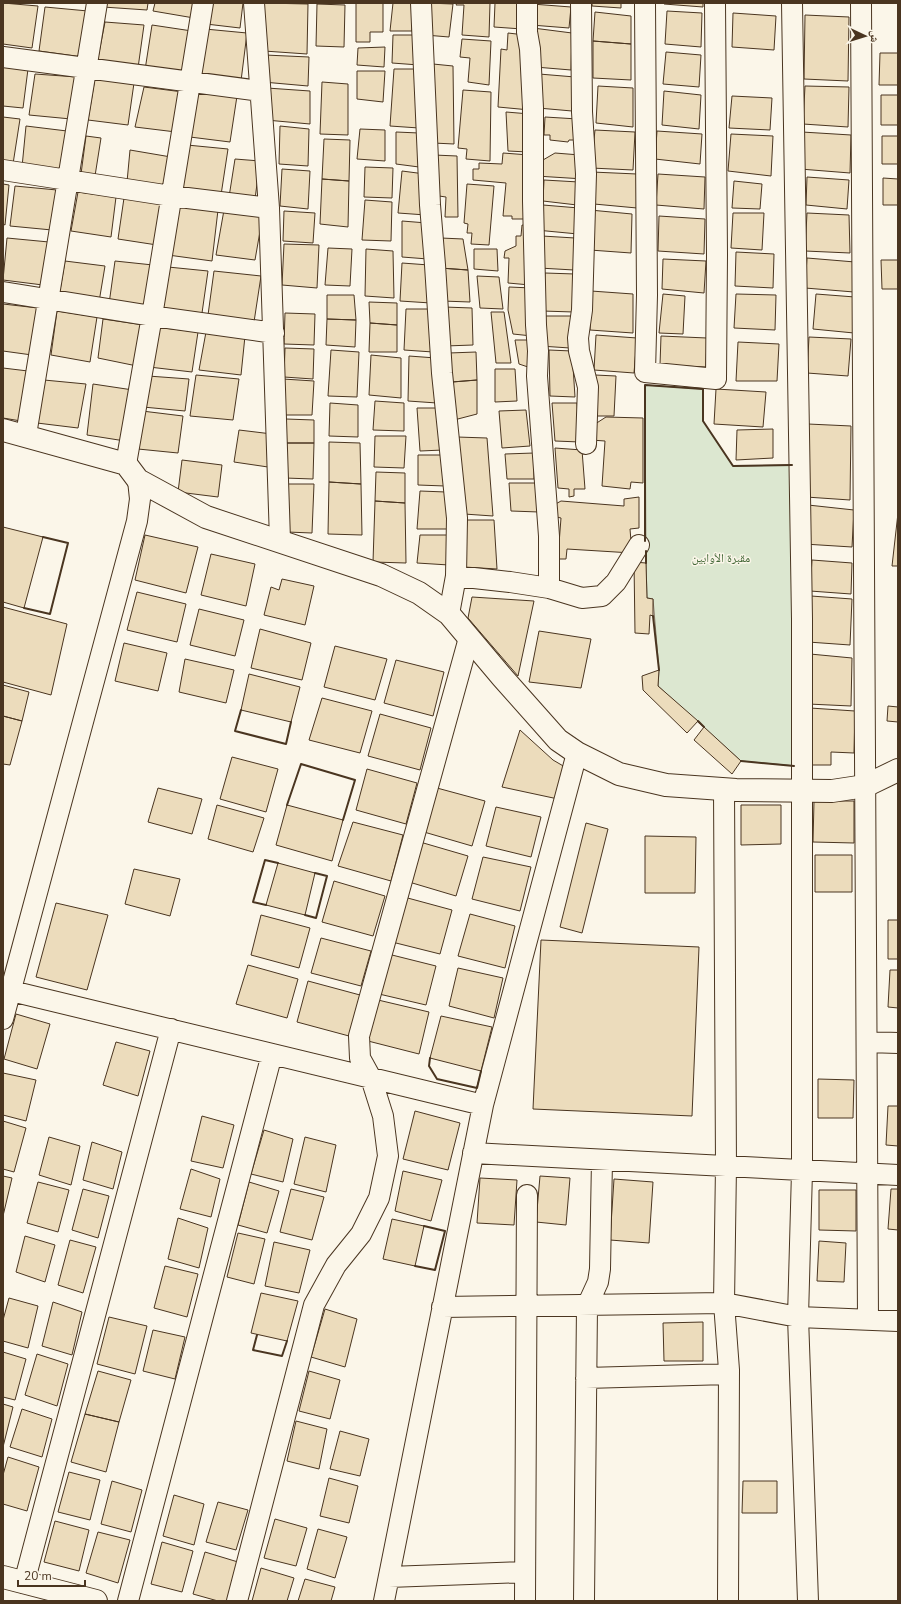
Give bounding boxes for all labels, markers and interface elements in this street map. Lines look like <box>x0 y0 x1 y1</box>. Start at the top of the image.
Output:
north arrow <box>845 16 885 56</box>
text: ش <box>867 30 882 43</box>
park label: مقبرة الأوابين <box>692 550 750 566</box>
scale bar <box>18 1562 85 1588</box>
text: 20 m <box>24 1568 52 1584</box>

